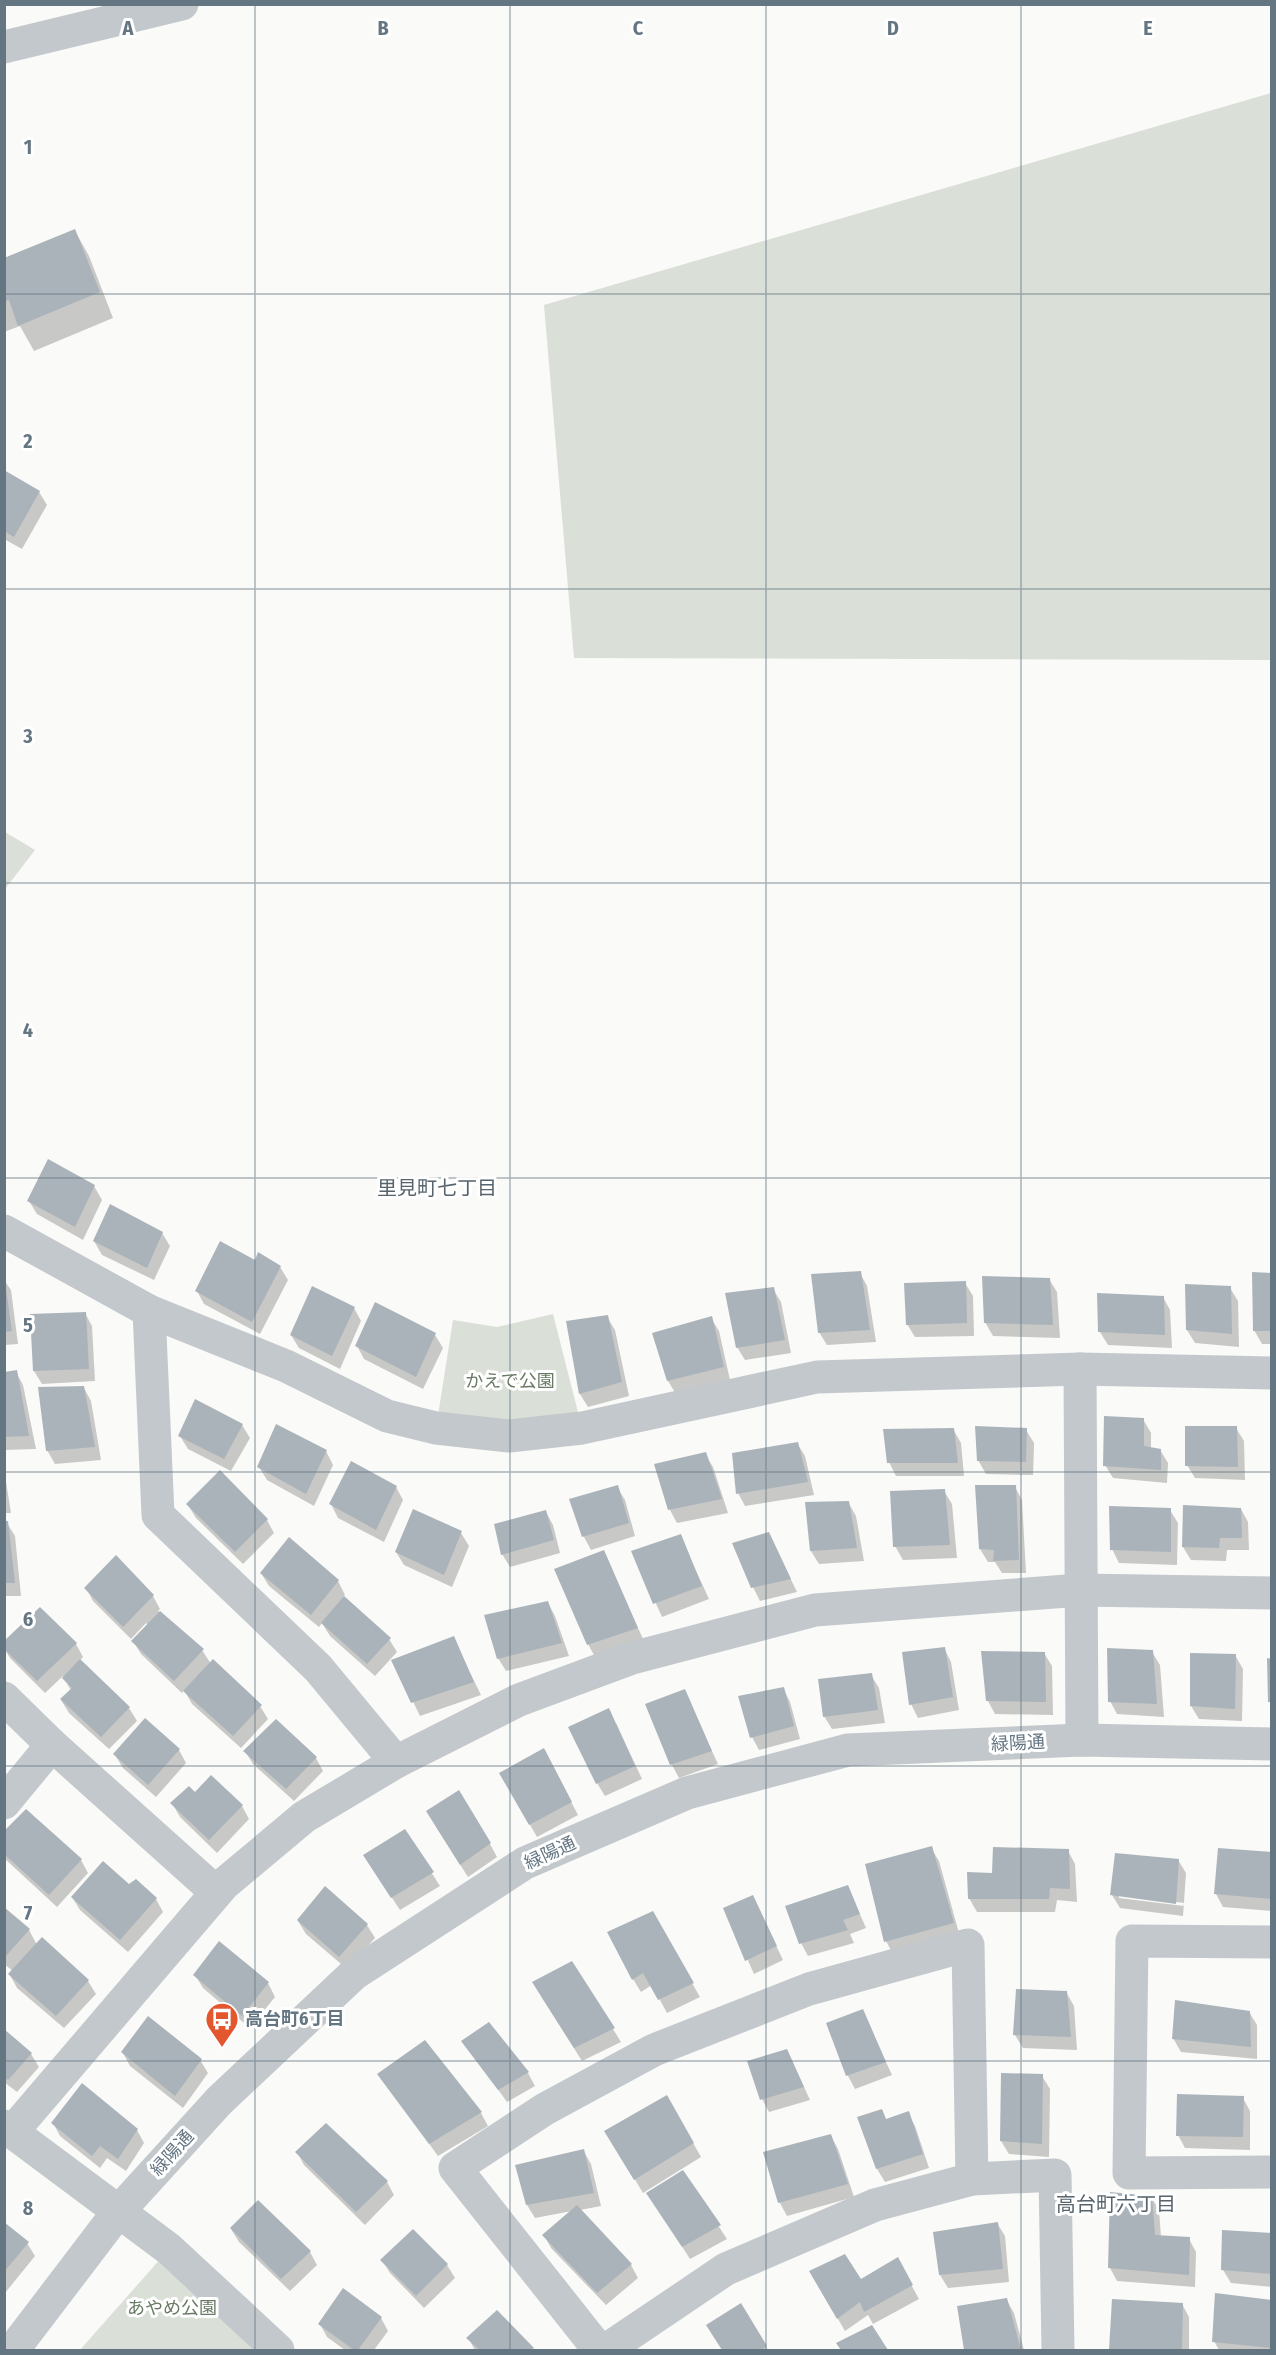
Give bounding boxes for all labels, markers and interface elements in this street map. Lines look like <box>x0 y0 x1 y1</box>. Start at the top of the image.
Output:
text: A <box>122 16 135 40</box>
text: B <box>377 16 389 40</box>
text: C <box>633 16 644 40</box>
text: D <box>887 16 899 40</box>
text: E <box>1143 16 1153 40</box>
text: 1 <box>24 135 32 159</box>
text: 2 <box>22 429 33 453</box>
text: 3 <box>22 724 33 748</box>
text: 4 <box>23 1018 33 1042</box>
district label: 里見町七丁目 <box>377 1176 497 1200</box>
text: 5 <box>23 1313 33 1337</box>
park label: かえで公園 <box>465 1370 555 1392</box>
text: 6 <box>23 1607 33 1631</box>
street label: 緑陽通 <box>990 1731 1046 1755</box>
street label: 緑陽通 <box>521 1832 579 1874</box>
text: 7 <box>24 1901 33 1925</box>
bus stop icon: 高台町6丁目 <box>204 2001 240 2048</box>
place label: 高台町6丁目 <box>245 2008 344 2030</box>
street label: 緑陽通 <box>146 2126 198 2180</box>
district label: 高台町六丁目 <box>1056 2192 1176 2216</box>
text: 8 <box>23 2196 34 2220</box>
park label: あやめ公園 <box>127 2297 217 2319</box>

